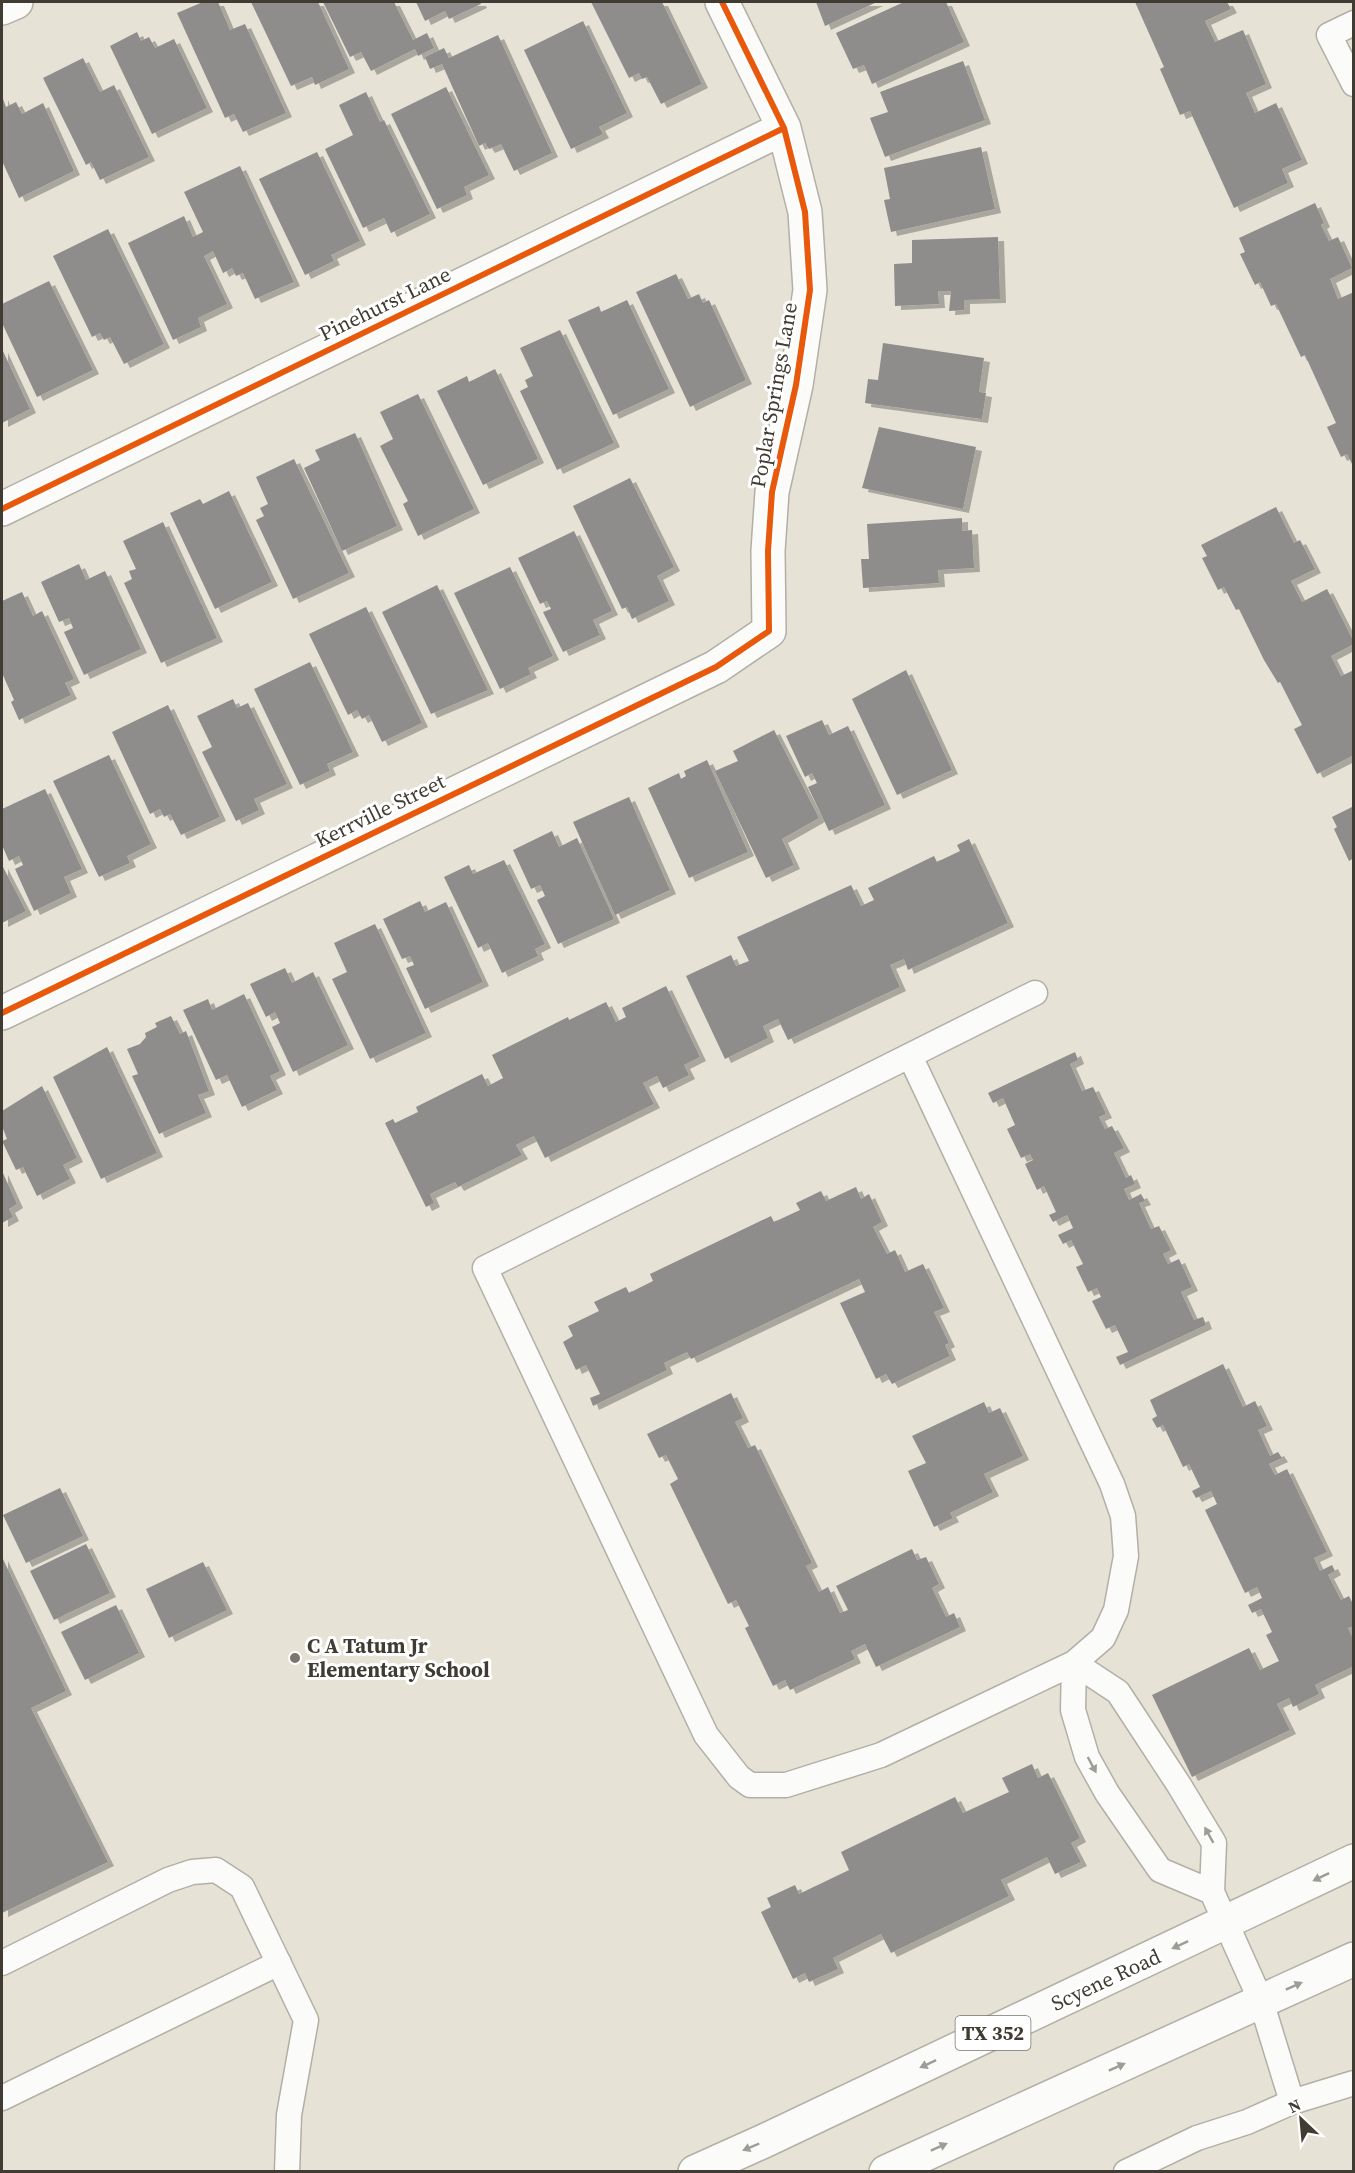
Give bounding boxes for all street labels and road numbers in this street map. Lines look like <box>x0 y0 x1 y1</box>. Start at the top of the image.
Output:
street label: Pinehurst Lane <box>314 259 455 348</box>
street label: Poplar Springs Lane <box>743 300 804 490</box>
street label: Kerrville Street <box>310 766 450 855</box>
street label: Scyene Road <box>1046 1941 1165 2018</box>
road number: TX 352 <box>956 2016 1030 2050</box>

